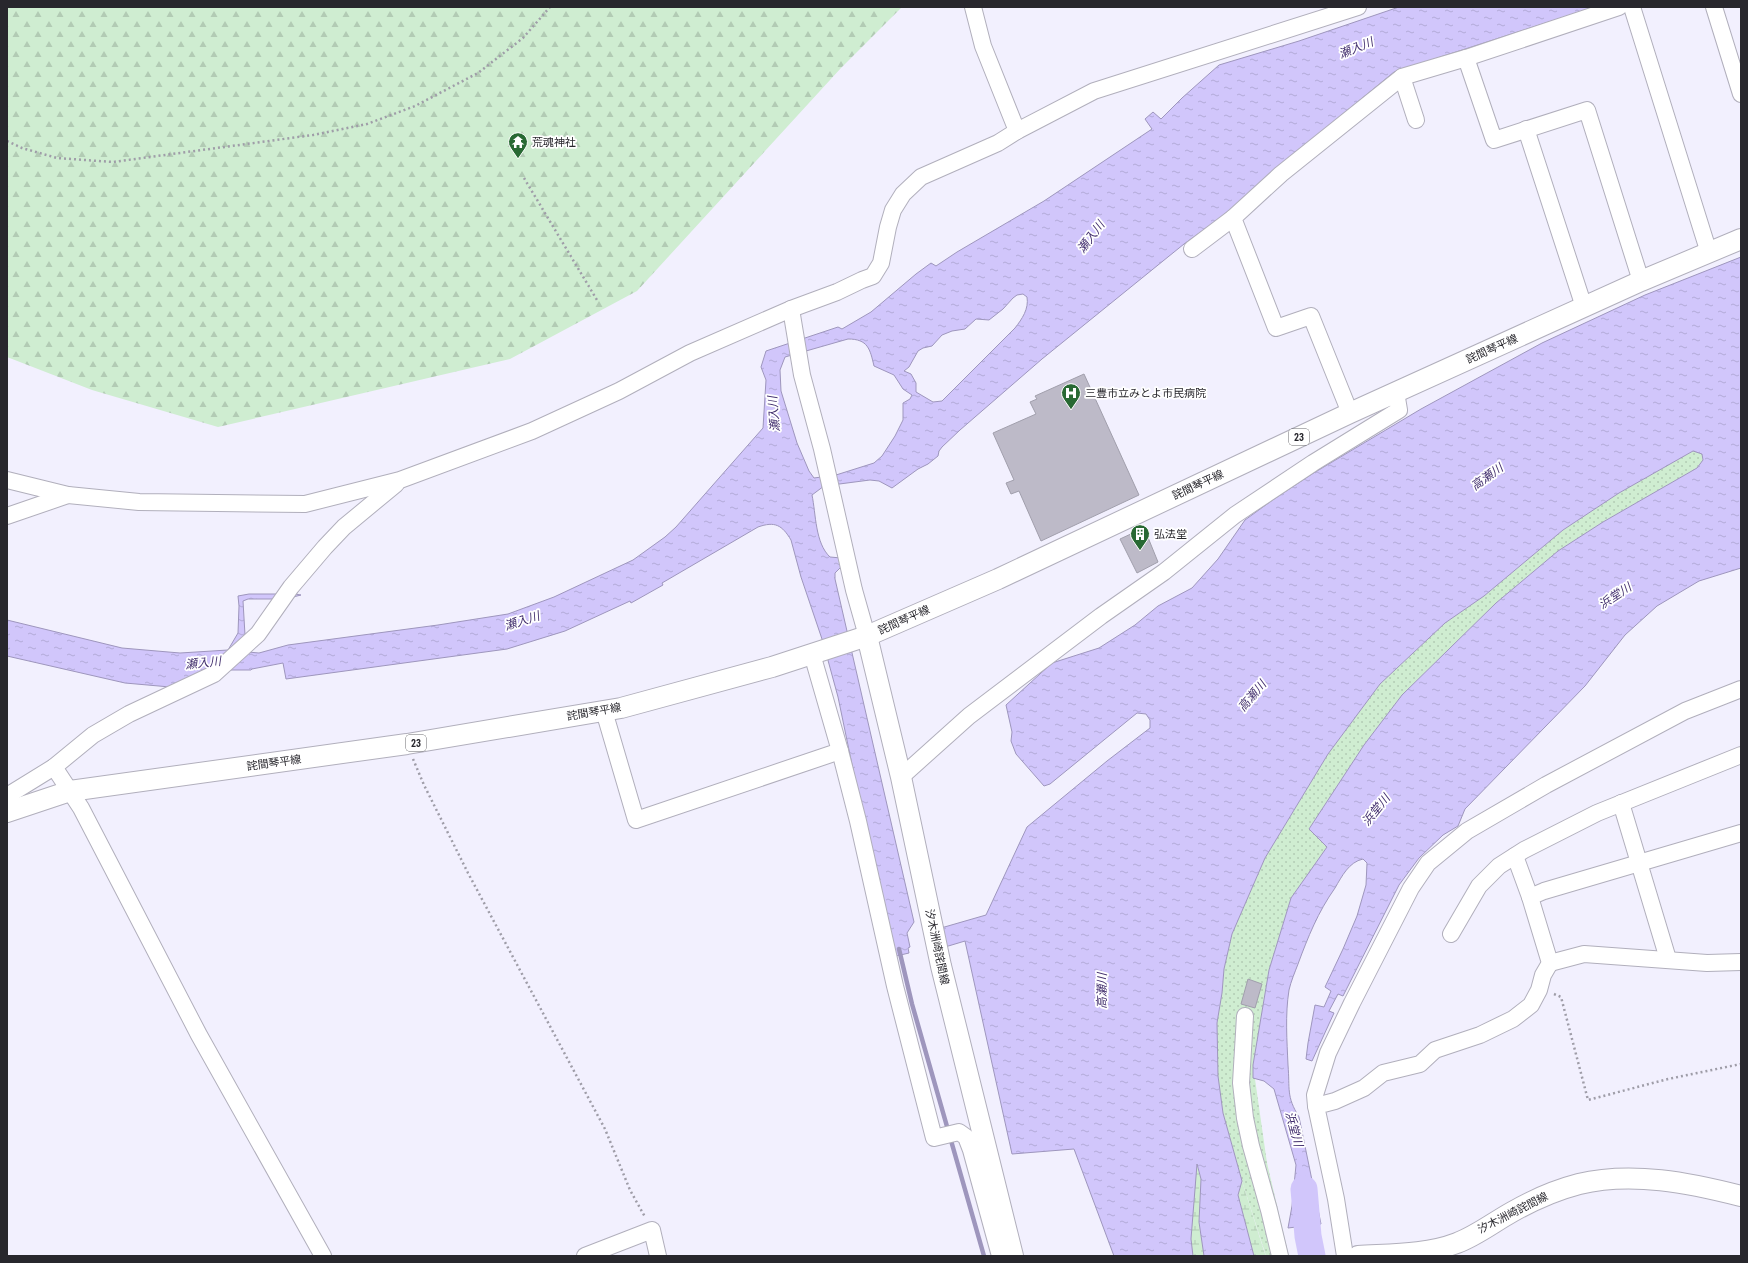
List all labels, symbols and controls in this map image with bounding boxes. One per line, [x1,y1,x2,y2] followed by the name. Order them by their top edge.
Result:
[1337,34,1377,61] water label: 瀬入川
[507,131,529,159] temple icon: 荒魂神社
[532,136,576,149] place label: 荒魂神社
[1075,217,1109,256] water label: 瀬入川
[1464,332,1520,366] street label: 詫間琴平線
[1060,382,1082,410] hospital icon: 三豊市立みとよ市民病院
[1085,387,1206,400] place label: 三豊市立みとよ市民病院
[765,393,783,433] water label: 瀬入川
[1289,429,1309,445] road number: 23
[1468,460,1507,493] water label: 高瀬川
[1170,467,1226,503] street label: 詫間琴平線
[1129,523,1151,551] building icon: 弘法堂
[1154,528,1187,541] place label: 弘法堂
[1596,579,1636,612] water label: 浜堂川
[876,603,932,637] street label: 詫間琴平線
[503,608,543,633] water label: 瀬入川
[184,654,224,672] water label: 瀬入川
[1235,676,1270,714] water label: 高瀬川
[566,701,622,723] street label: 詫間琴平線
[406,735,426,751] road number: 23
[246,753,302,773] street label: 詫間琴平線
[1359,790,1394,828] water label: 浜堂川
[923,908,951,986] street label: 汐木洲崎詫間線
[1095,971,1109,1009] water label: 高瀬川
[1283,1110,1306,1150] water label: 浜堂川
[1476,1190,1550,1236] street label: 汐木洲崎詫間線

